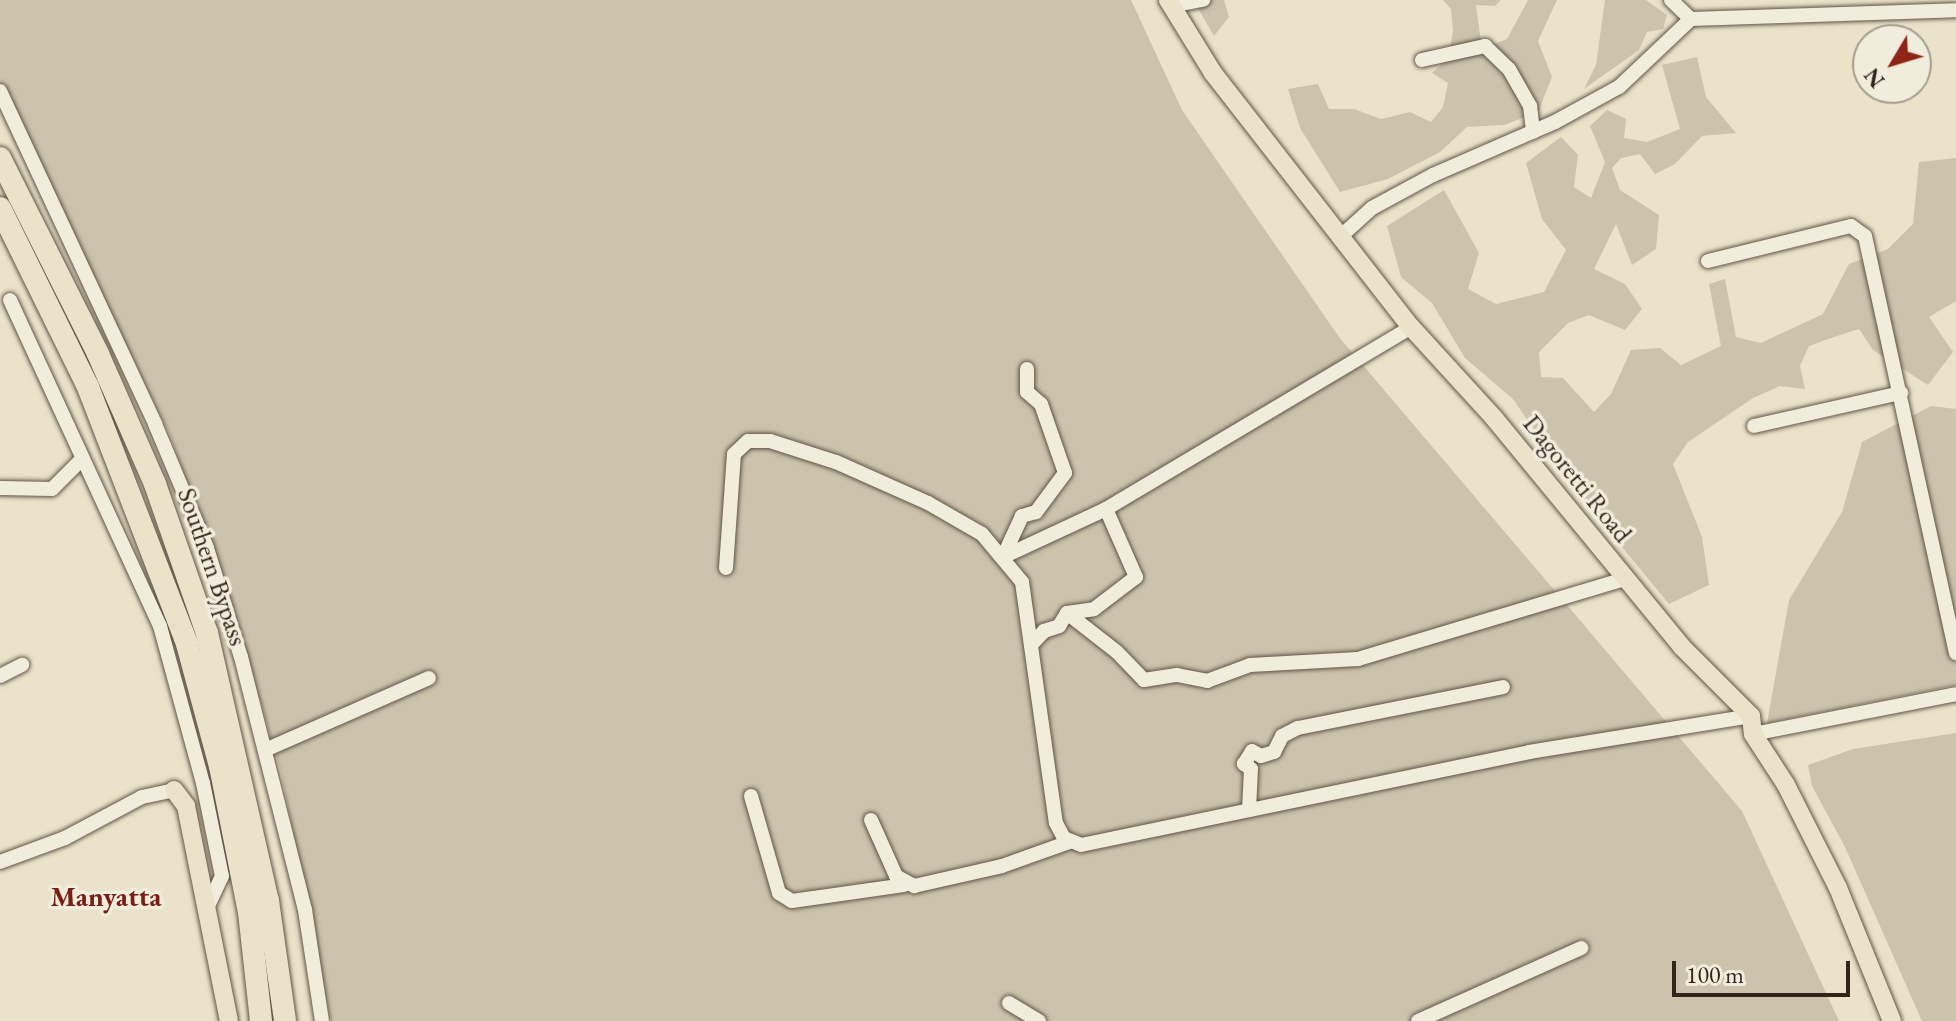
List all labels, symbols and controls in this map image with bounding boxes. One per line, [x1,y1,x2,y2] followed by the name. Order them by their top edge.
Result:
[1852,24,1932,104] north arrow
[1857,62,1891,94] text: N
[1516,409,1638,549] street label: Dagoretti Road
[170,484,254,650] street label: Southern Bypass
[51,879,161,913] district label: Manyatta
[1676,945,1854,995] scale bar
[1686,959,1744,990] text: 100 m

